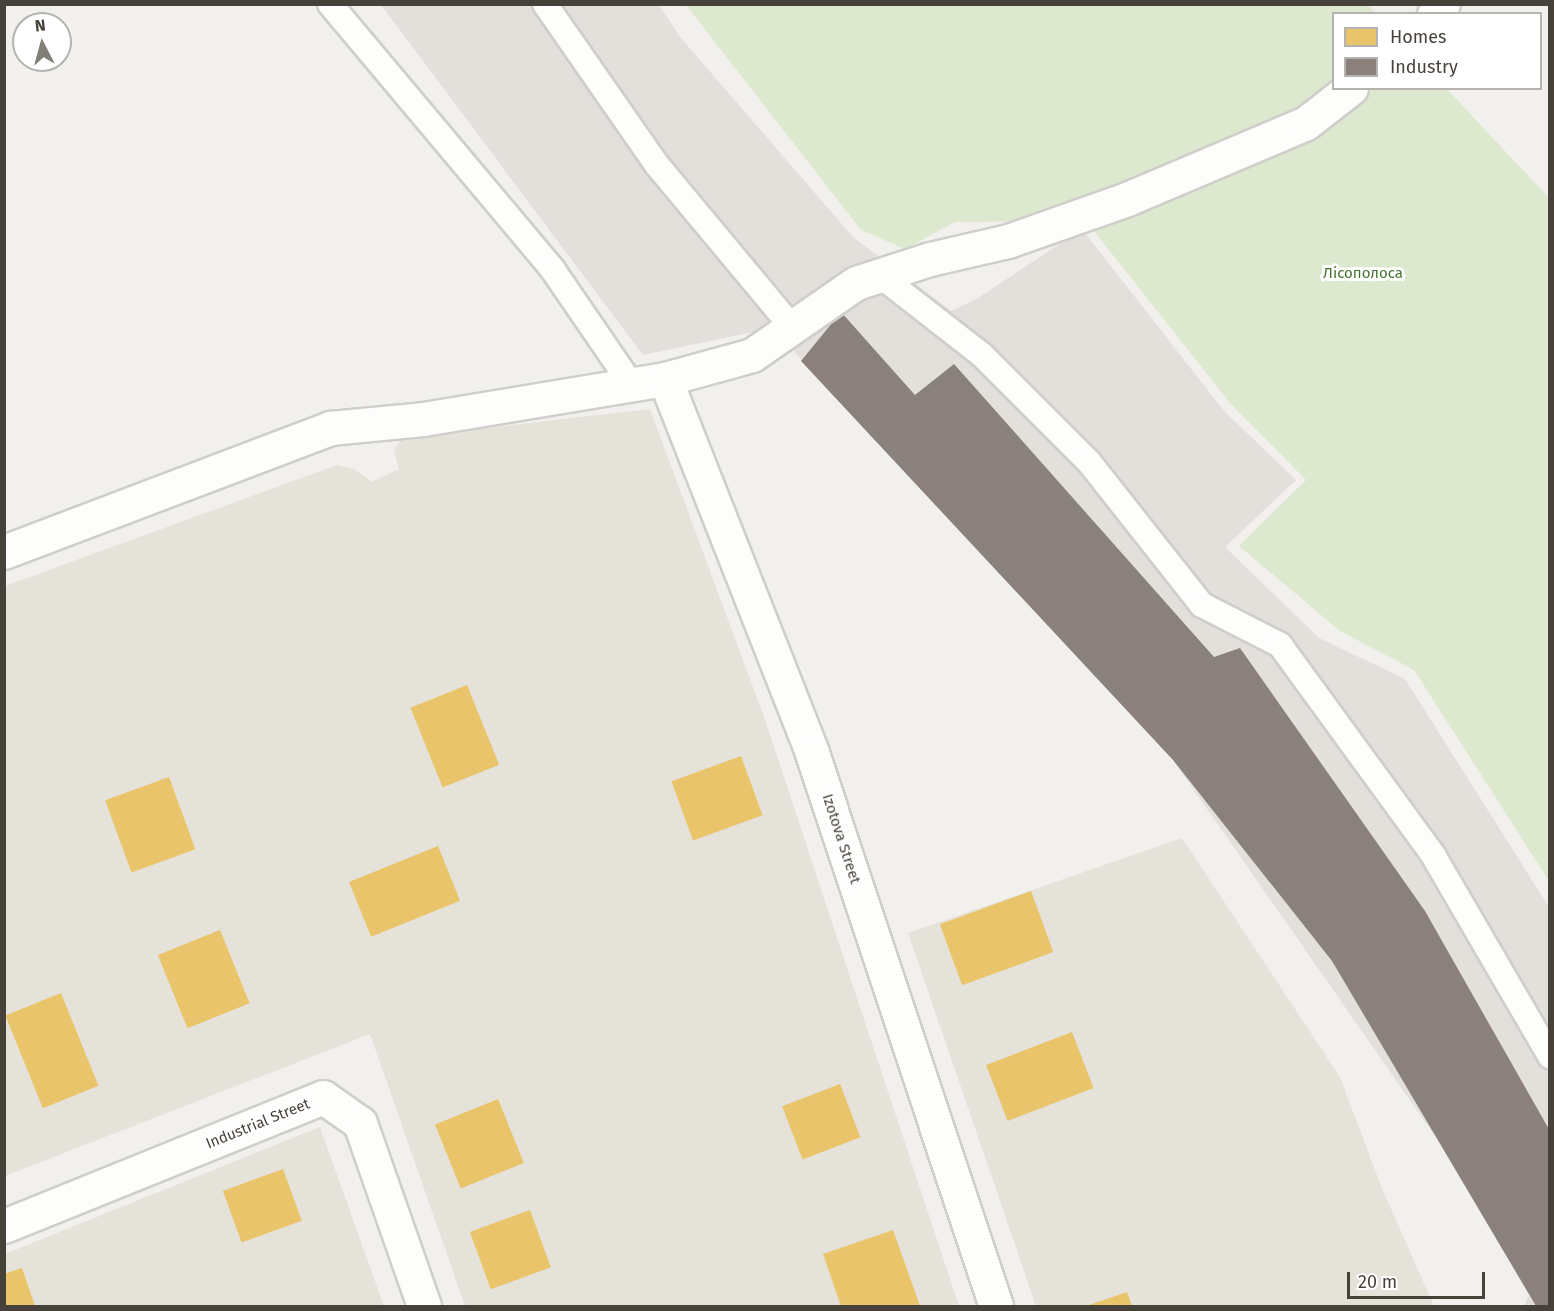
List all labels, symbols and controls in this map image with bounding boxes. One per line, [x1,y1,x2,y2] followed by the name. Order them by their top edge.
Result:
[12,12,72,72] north arrow
[1332,12,1542,90] legend
[34,16,47,36] text: N
[1390,26,1446,48] text: Homes
[1390,56,1458,78] text: Industry
[1323,265,1403,283] park label: Лісополоса
[818,792,864,886] street label: Izotova Street
[203,1095,313,1153] street label: Industrial Street
[1350,1260,1488,1298] scale bar
[1358,1271,1397,1293] text: 20 m

